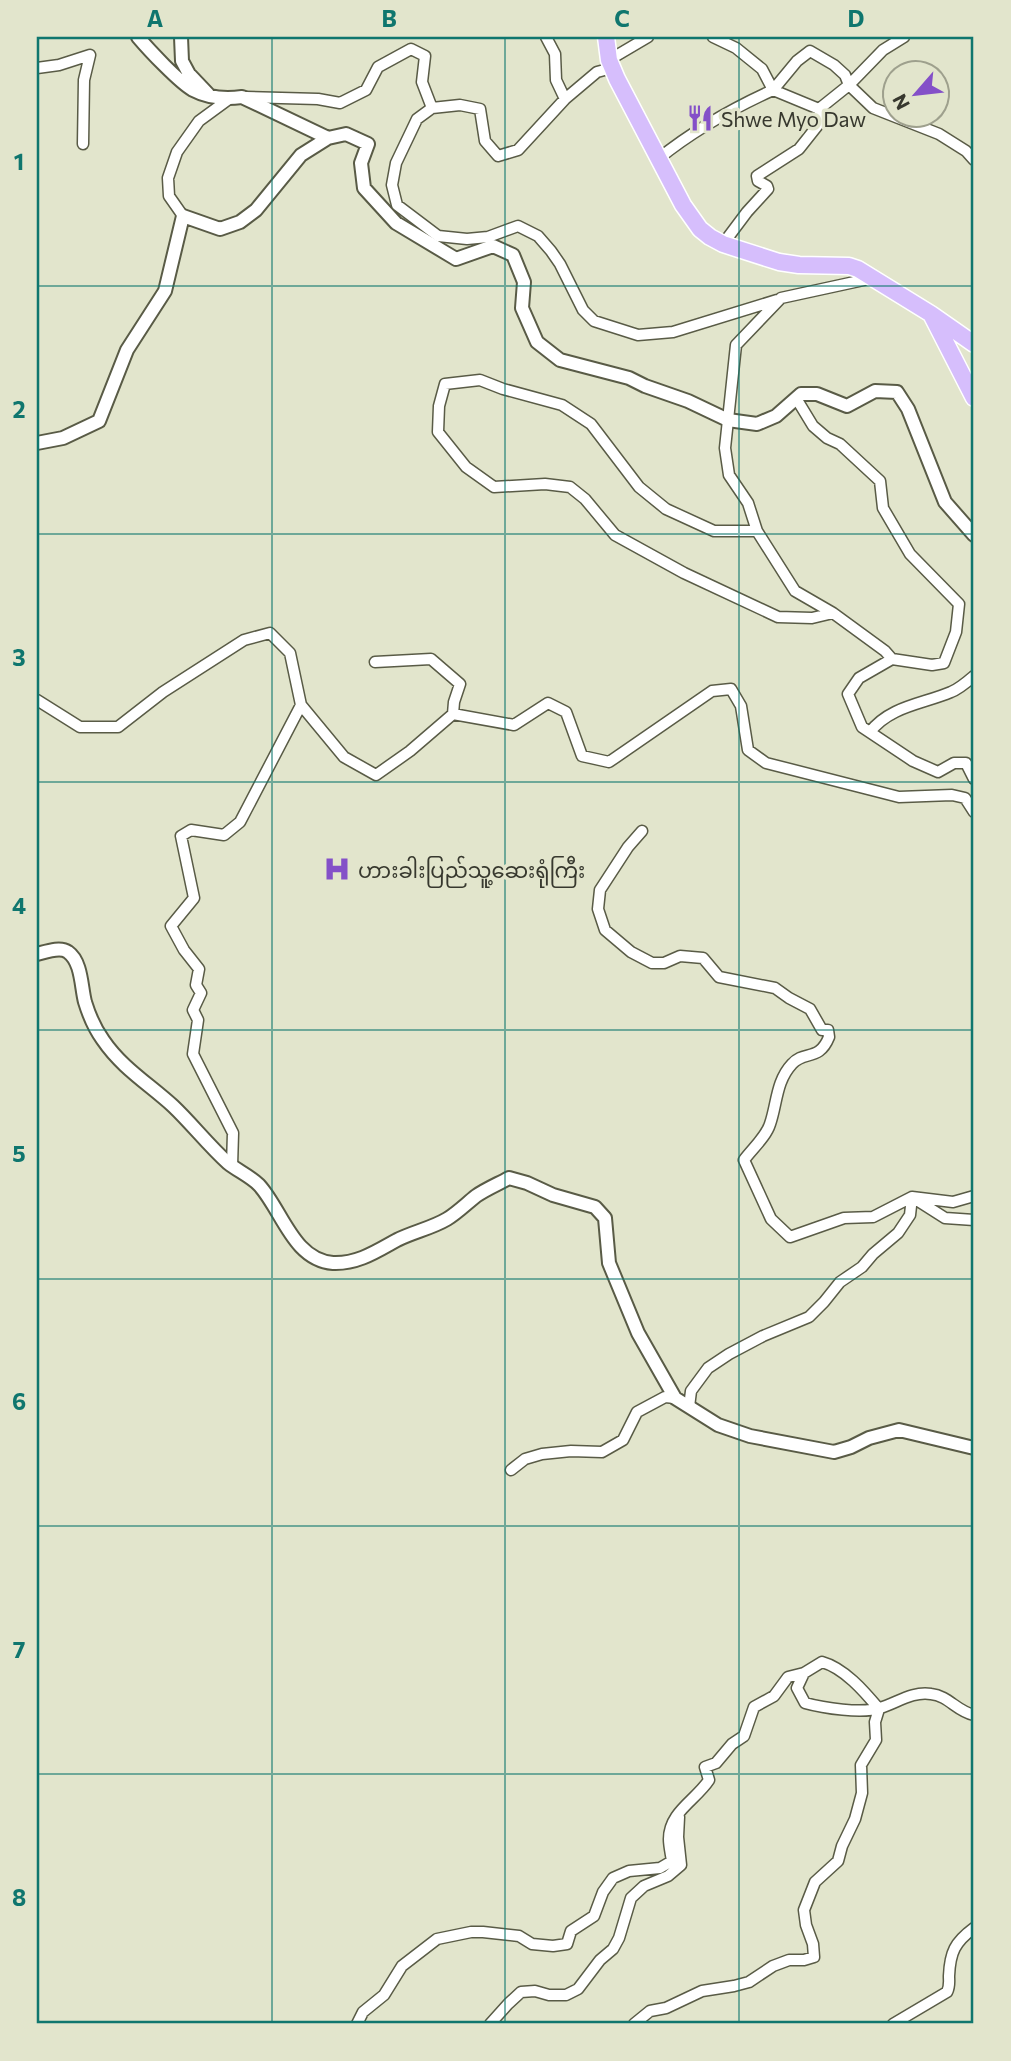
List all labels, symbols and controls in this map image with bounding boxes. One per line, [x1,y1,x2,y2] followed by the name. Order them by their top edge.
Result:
[147,4,164,32] text: A
[381,4,397,32] text: B
[614,4,630,32] text: C
[848,4,865,32] text: D
[881,60,951,130] north arrow
[887,91,914,114] text: N
[685,103,715,133] restaurant icon: Shwe Myo Daw
[721,106,866,131] place label: Shwe Myo Daw
[14,147,24,175] text: 1
[12,395,26,423] text: 2
[12,643,26,671] text: 3
[322,854,352,884] hospital icon: ဟားခါးပြည်သူ့ဆေးရုံကြီး
[358,855,585,888] place label: ဟားခါးပြည်သူ့ဆေးရုံကြီး
[12,891,26,919] text: 4
[12,1139,26,1167] text: 5
[12,1387,26,1415] text: 6
[13,1635,25,1663] text: 7
[12,1883,26,1911] text: 8

